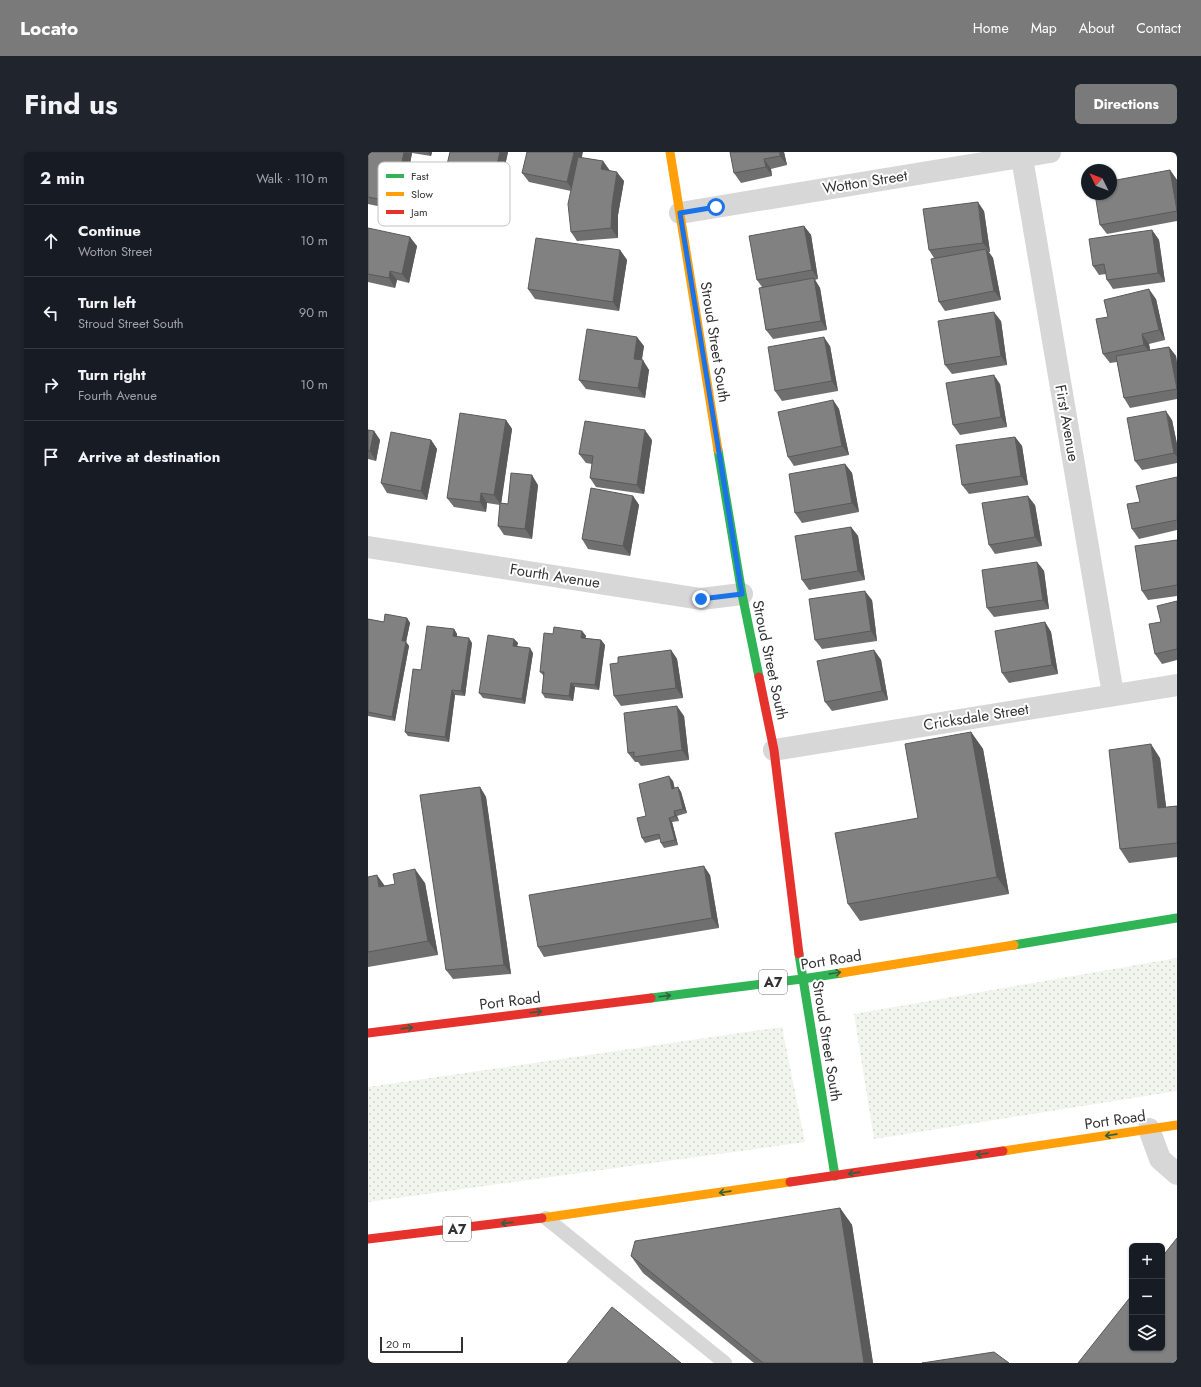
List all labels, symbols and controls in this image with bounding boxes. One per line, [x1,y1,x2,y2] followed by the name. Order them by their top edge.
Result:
[20,15,78,42] text: Locato
[973,18,1009,38] text: Home
[1031,18,1057,38] text: Map
[1079,18,1114,38] text: About
[1136,18,1181,38] text: Contact
[24,84,118,125] text: Find us
[1075,84,1177,124] button: Directions
[378,162,510,226] legend
[821,164,909,200] street label: Wotton Street
[1081,164,1117,200] north arrow
[40,166,85,190] text: 2 min
[411,168,429,184] text: Fast
[256,169,328,188] text: Walk · 110 m
[411,186,433,202] text: Slow
[707,198,725,216] route start
[409,204,428,220] text: Jam
[78,220,141,242] text: Continue
[40,230,62,252] icon: ahead
[300,231,328,250] text: 10 m
[78,242,152,261] text: Wotton Street
[695,280,735,404] street label: Stroud Street South
[78,292,136,314] text: Turn left
[40,302,62,324] icon: left
[299,303,328,322] text: 90 m
[78,314,184,333] text: Stroud Street South
[78,364,146,386] text: Turn right
[40,374,62,396] icon: right
[300,375,328,394] text: 10 m
[1049,383,1085,463] street label: First Avenue
[78,386,157,405] text: Fourth Avenue
[40,446,62,468] icon: arrive
[78,446,220,468] text: Arrive at destination
[508,558,602,594] street label: Fourth Avenue
[692,590,710,608] route end
[747,598,793,722] street label: Stroud Street South
[922,698,1031,736] street label: Cricksdale Street
[799,944,863,976] street label: Port Road
[828,969,841,977] one-way arrow
[759,970,787,994] road number: A7
[807,979,847,1103] street label: Stroud Street South
[478,986,542,1016] street label: Port Road
[658,992,671,1000] one-way arrow
[529,1008,542,1016] one-way arrow
[400,1024,413,1032] one-way arrow
[1083,1105,1147,1135] street label: Port Road
[1105,1131,1118,1139] one-way arrow
[976,1150,989,1158] one-way arrow
[848,1169,861,1177] one-way arrow
[719,1188,732,1196] one-way arrow
[443,1217,471,1241] road number: A7
[501,1219,514,1226] one-way arrow
[1129,1243,1165,1351] map controls
[1129,1243,1165,1279] button: +
[1129,1279,1165,1315] button: −
[1129,1315,1165,1351] button: layers
[380,1335,463,1354] scale bar
[386,1336,411,1352] text: 20 m

